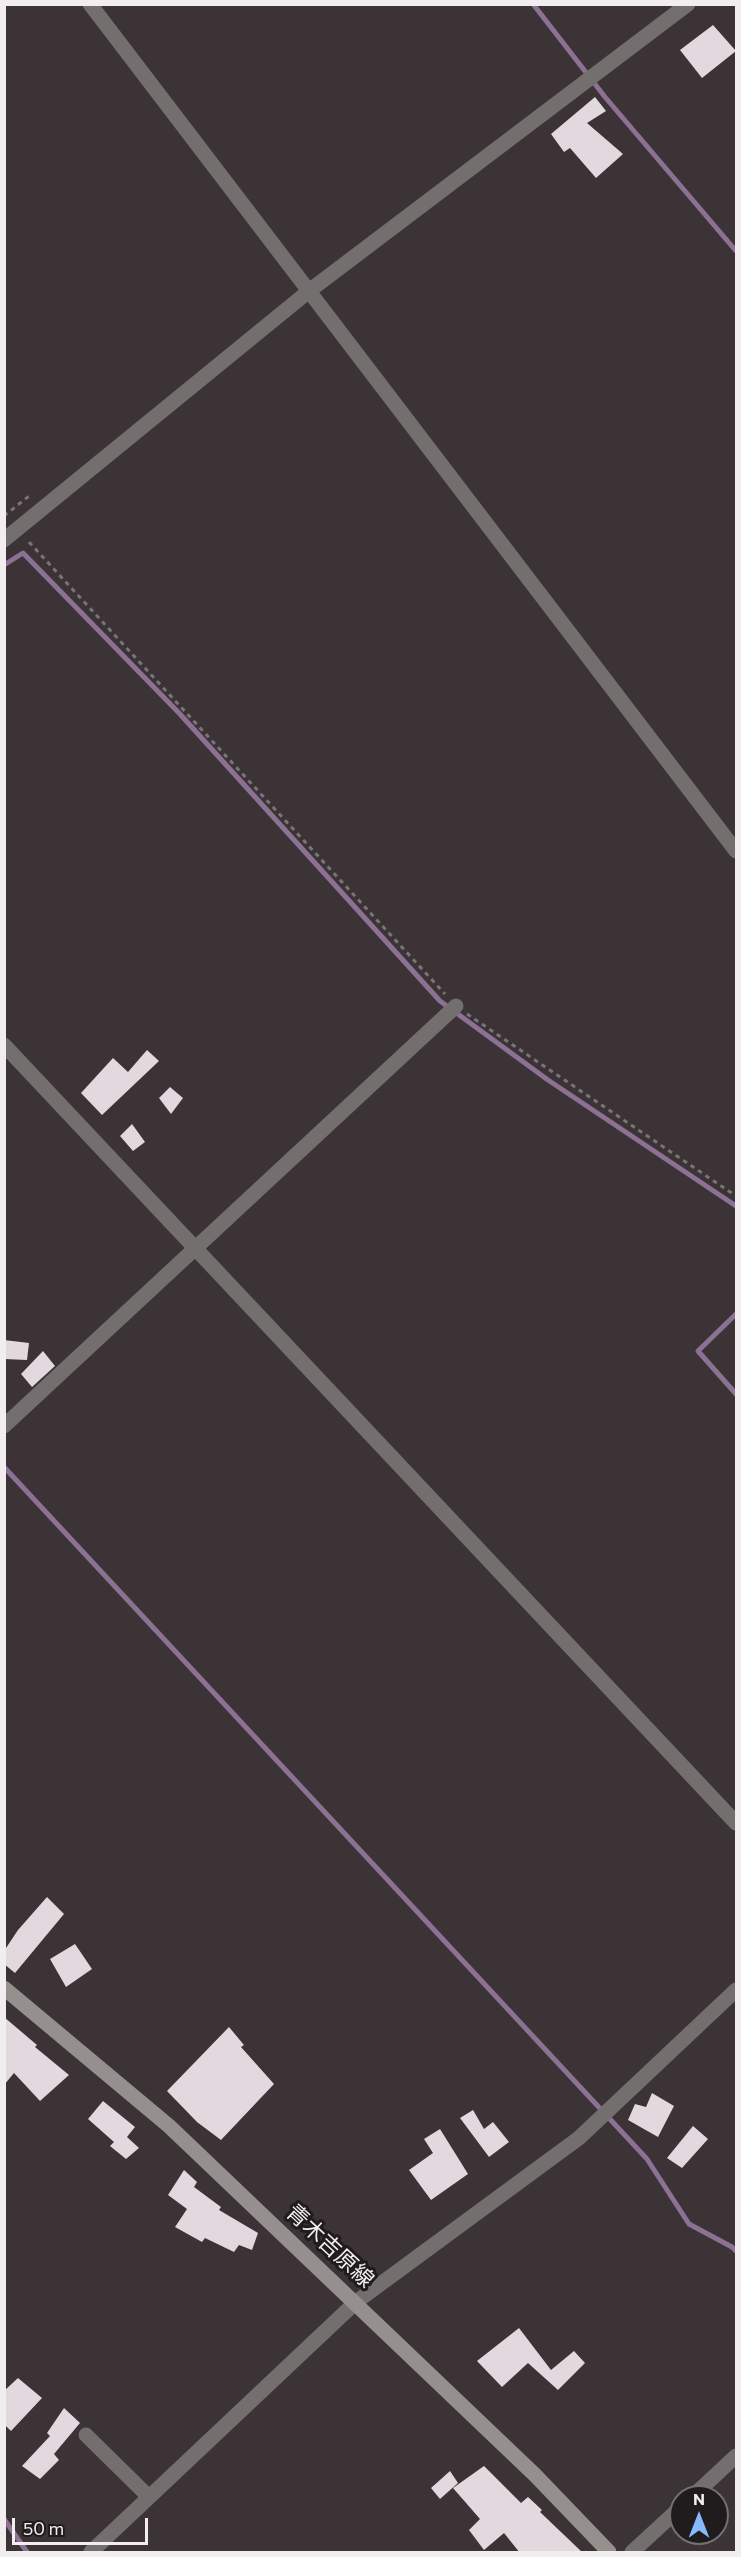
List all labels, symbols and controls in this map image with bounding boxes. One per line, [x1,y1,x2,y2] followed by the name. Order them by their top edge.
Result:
[281,2199,379,2293] street label: 青木吉原線
[669,2485,729,2545] north arrow
[693,2489,705,2508] text: N
[15,2506,152,2544] scale bar
[23,2517,64,2539] text: 50 m

